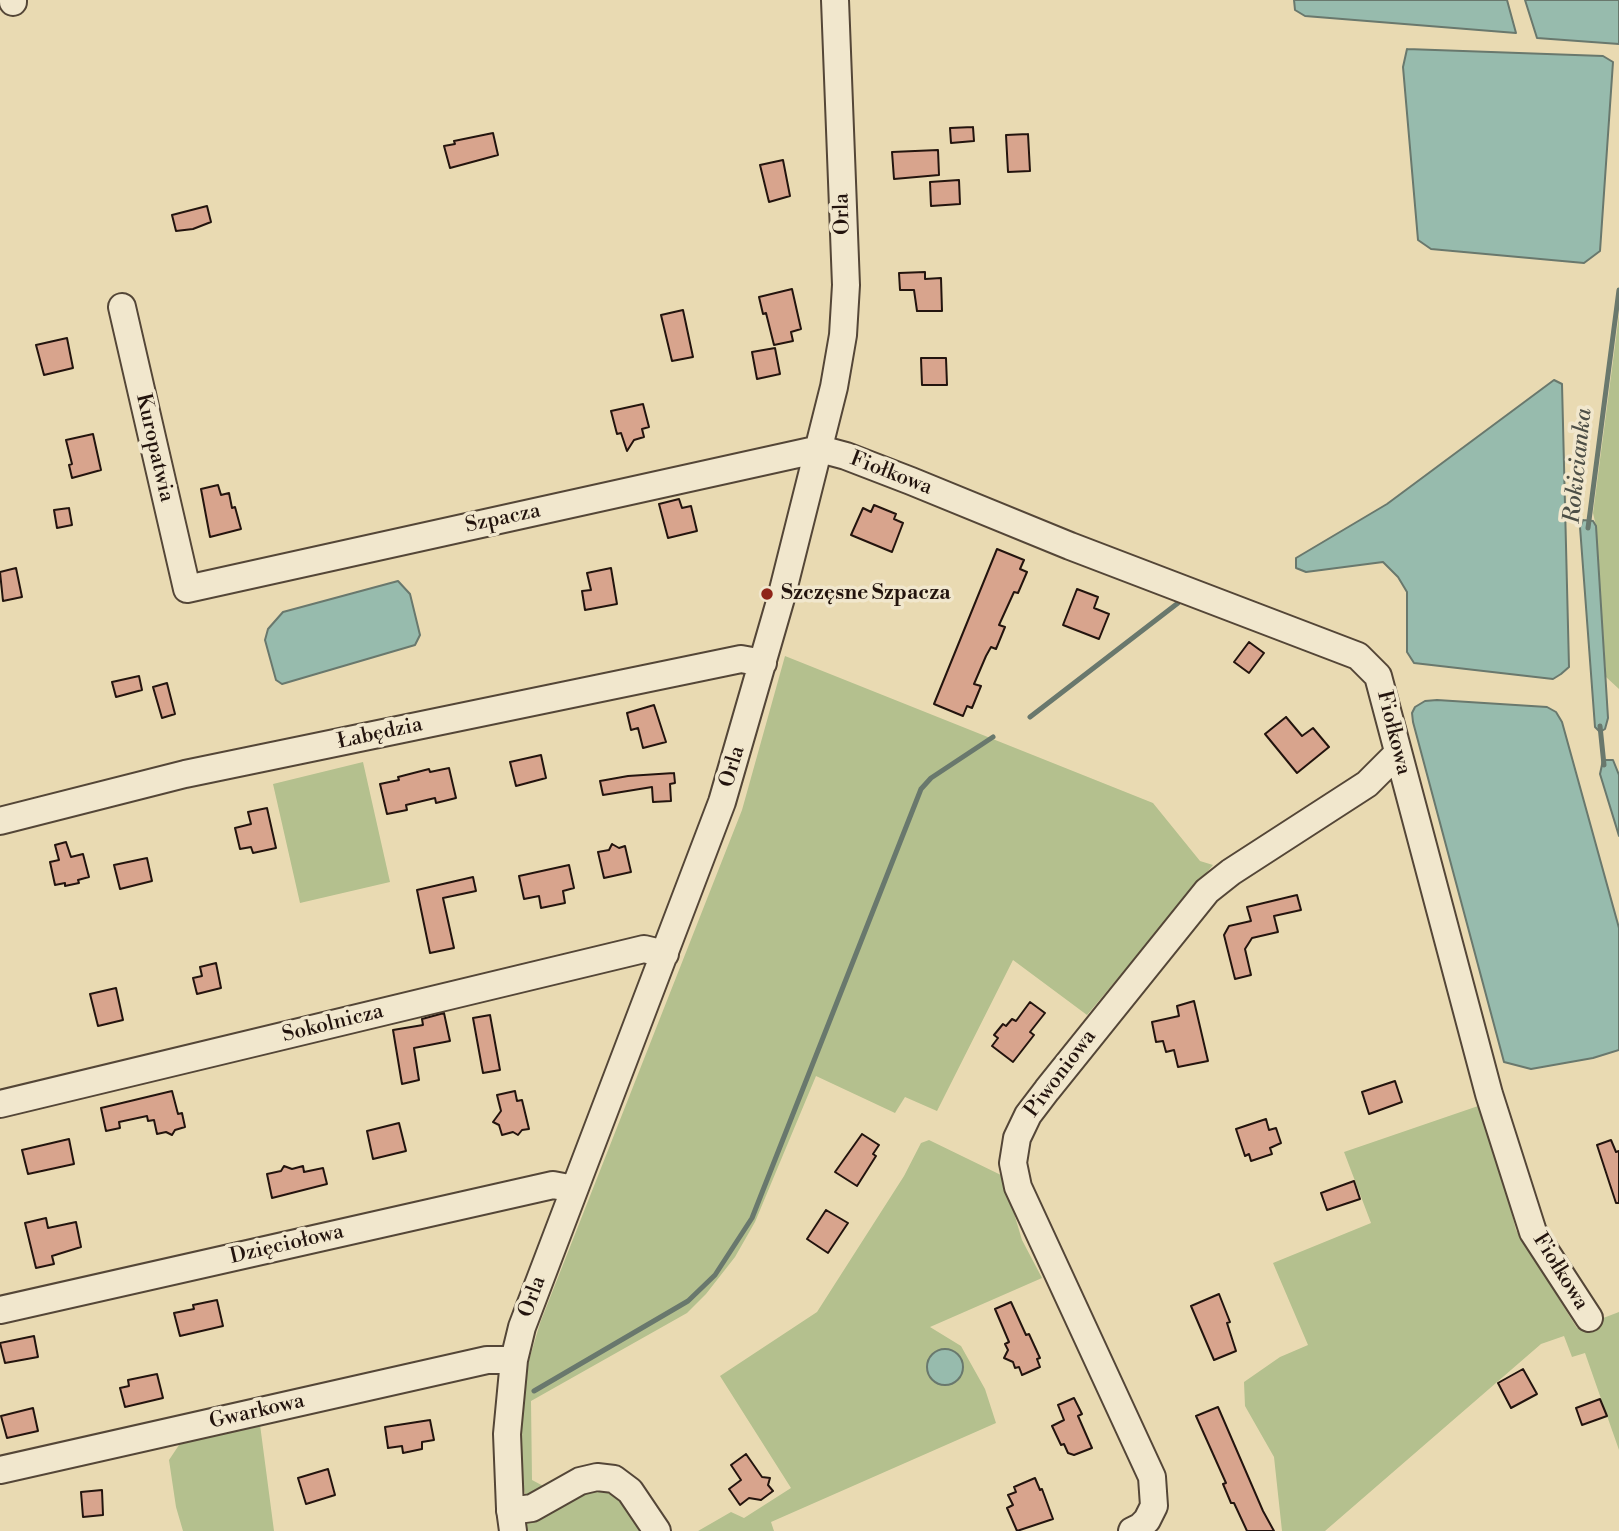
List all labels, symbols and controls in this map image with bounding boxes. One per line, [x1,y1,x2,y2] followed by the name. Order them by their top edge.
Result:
[830,193,856,235] street label: Orla
[129,391,179,505] street label: Kuropatwia
[1559,407,1599,525] water label: Rokicianka
[846,447,936,501] street label: Fiołkowa
[463,499,543,539] street label: Szpacza
[781,581,951,607] place label: Szczęsne Szpacza
[759,586,775,602] marker: Szczęsne Szpacza
[1370,688,1416,778] street label: Fiołkowa
[335,713,425,755] street label: Łabędzia
[715,743,751,791] street label: Orla
[280,999,386,1049] street label: Sokolnicza
[1020,1025,1102,1123] street label: Piwoniowa
[228,1220,346,1270] street label: Dzięciołowa
[1527,1229,1593,1315] street label: Fiołkowa
[514,1273,552,1321] street label: Orla
[207,1389,307,1435] street label: Gwarkowa

